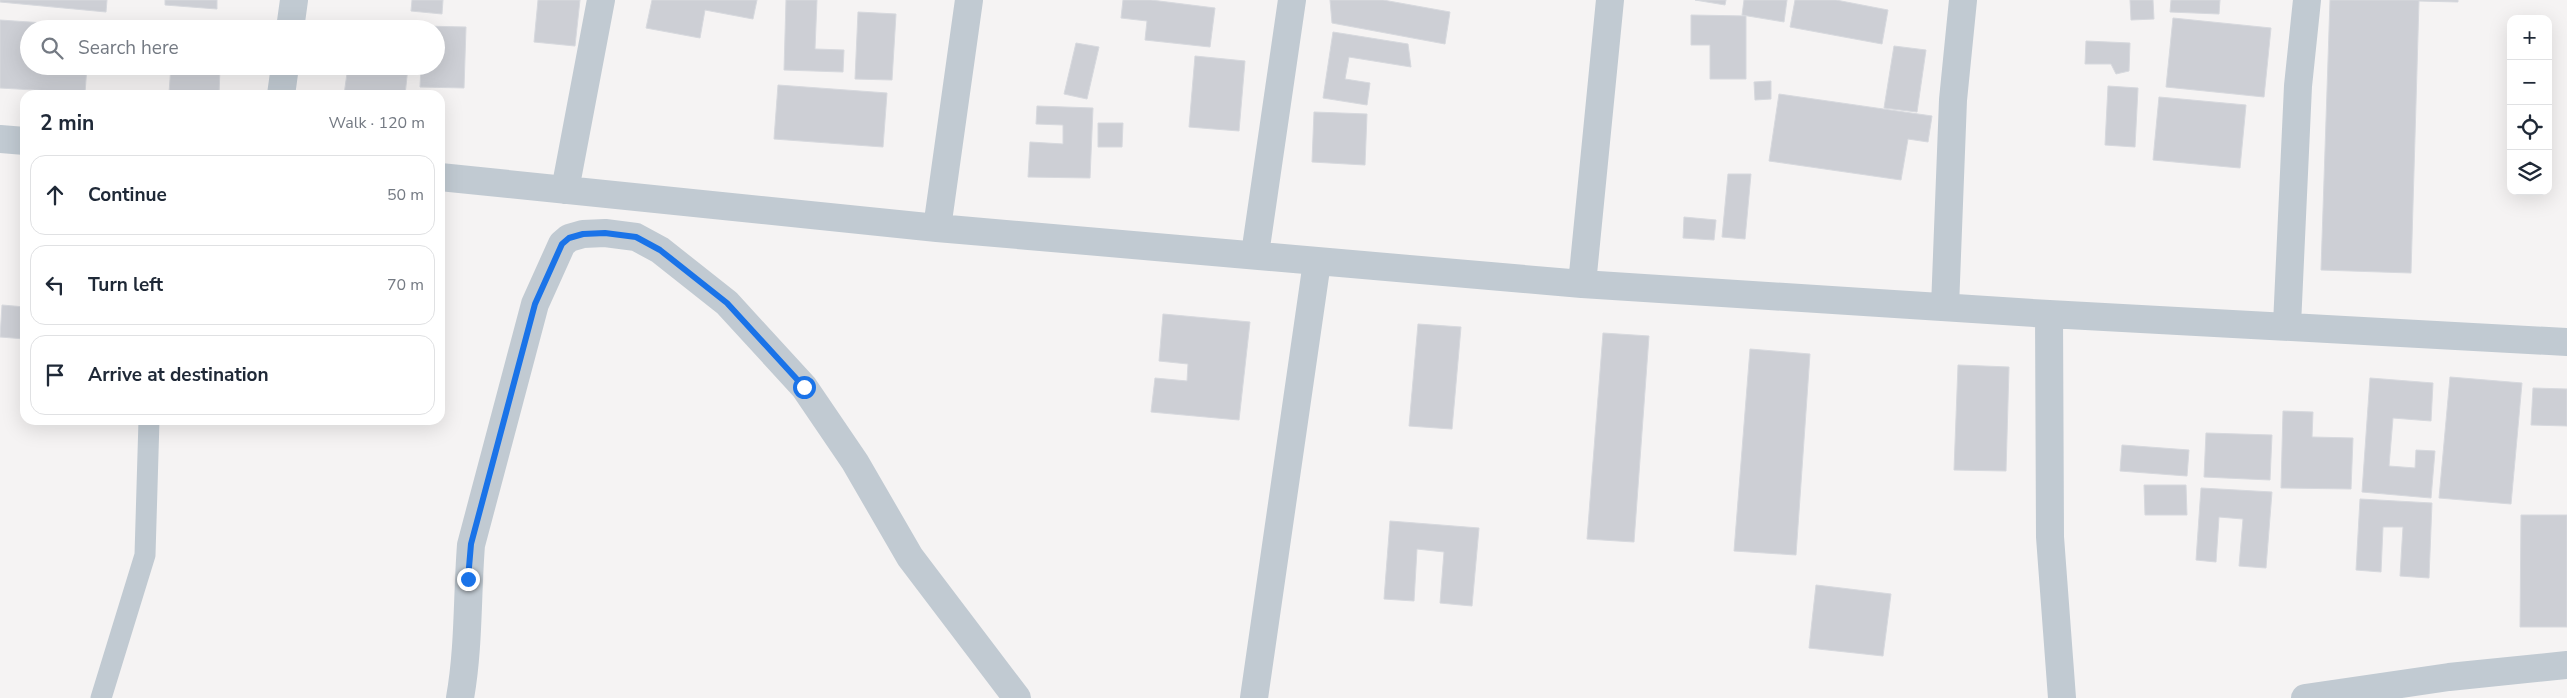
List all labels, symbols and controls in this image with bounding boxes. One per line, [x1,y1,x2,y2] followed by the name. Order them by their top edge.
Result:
[2507,15,2552,195] map controls
[2507,15,2552,60] button: +
[20,20,445,75] search box
[38,34,66,62] icon: search
[78,35,179,61] text: Search here
[2507,60,2552,105] button: −
[2507,105,2552,150] button: locate
[40,109,94,137] text: 2 min
[329,112,425,134] text: Walk · 120 m
[2507,150,2552,195] button: layers
[41,181,69,209] icon: ahead
[88,182,167,208] text: Continue
[387,184,424,206] text: 50 m
[41,271,69,299] icon: left
[88,272,163,298] text: Turn left
[387,274,424,296] text: 70 m
[41,361,69,389] icon: arrive
[88,362,269,388] text: Arrive at destination
[793,376,816,399] route start
[457,568,480,591] route end

